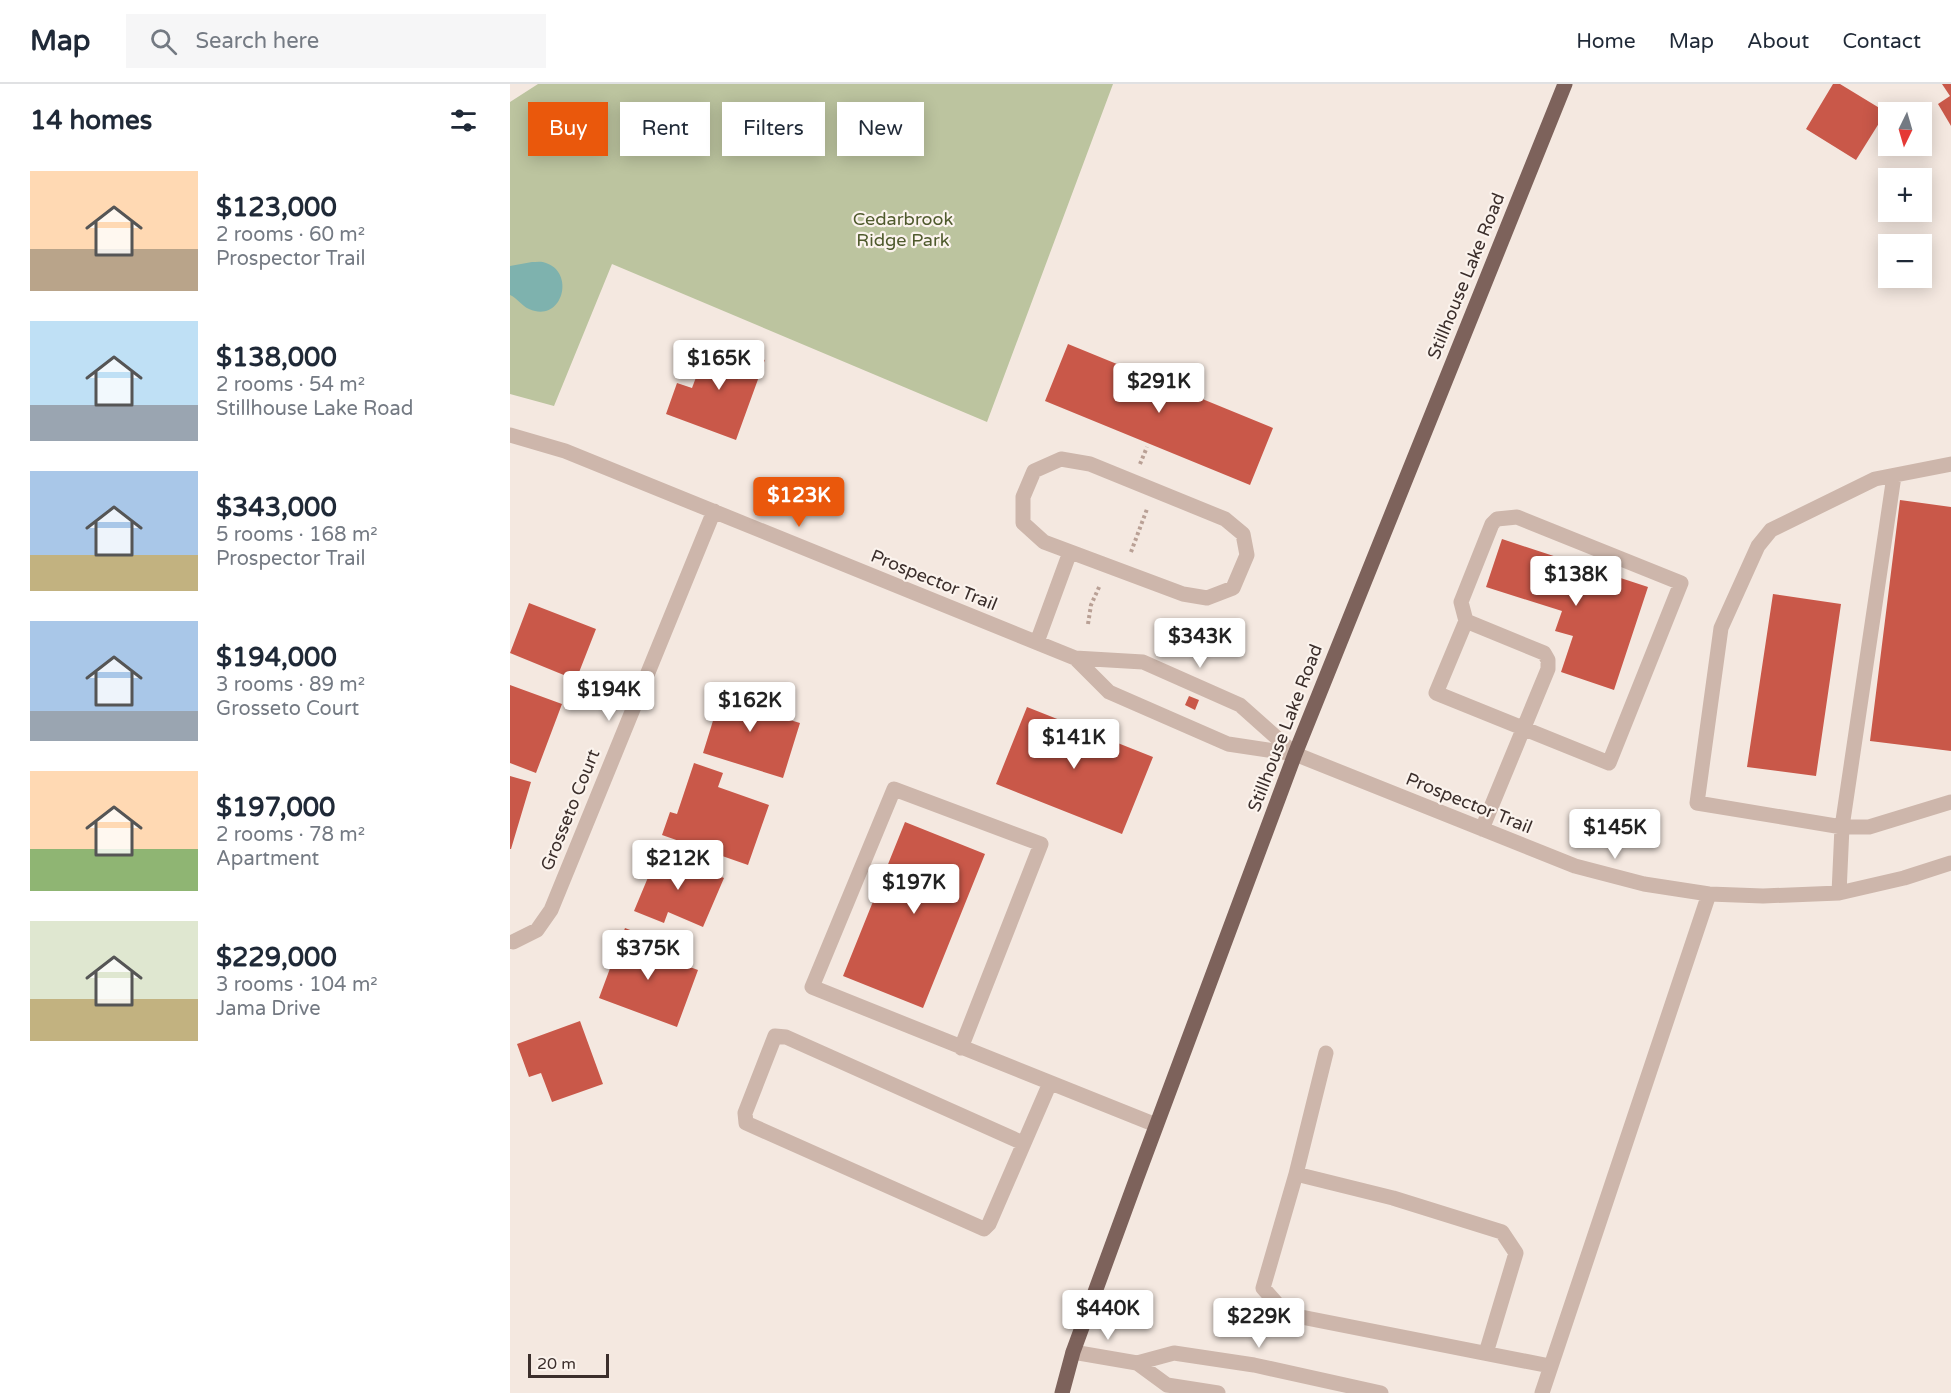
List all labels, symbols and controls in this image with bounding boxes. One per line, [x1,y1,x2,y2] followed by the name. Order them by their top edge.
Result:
[126,14,546,68] search box
[30,24,90,58] text: Map
[147,25,180,58] icon: search
[195,28,319,54] text: Search here
[1576,29,1636,54] text: Home
[1669,29,1714,54] text: Map
[1747,29,1809,54] text: About
[1842,29,1921,54] text: Contact
[528,102,608,156] chip: Buy
[620,102,710,156] chip: Rent
[722,102,825,156] chip: Filters
[837,102,924,156] chip: New
[1878,102,1932,156] north arrow
[1878,102,1932,288] map controls
[447,104,480,137] icon: filters
[30,105,152,136] text: 14 homes
[1878,168,1932,222] button: +
[1423,190,1509,362] street label: Stillhouse Lake Road
[216,192,337,223] text: $123,000
[78,195,150,267] icon: home
[853,208,953,251] park label: Cedarbrook Ridge Park
[216,223,365,247] text: 2 rooms · 60 m²
[1878,234,1932,288] button: −
[216,247,365,271] text: Prospector Trail
[677,340,761,391] pin: $165K
[216,342,337,373] text: $138,000
[78,345,150,417] icon: home
[687,347,751,371] text: $165K
[1117,363,1201,414] pin: $291K
[1127,370,1191,394] text: $291K
[216,373,365,397] text: 2 rooms · 54 m²
[216,397,413,421] text: Stillhouse Lake Road
[757,477,841,528] pin: $123K
[767,484,831,508] text: $123K
[216,492,337,523] text: $343,000
[78,495,150,567] icon: home
[216,523,378,547] text: 5 rooms · 168 m²
[868,545,1000,615] street label: Prospector Trail
[216,547,365,571] text: Prospector Trail
[1534,556,1618,607] pin: $138K
[1544,563,1608,587] text: $138K
[1158,618,1242,669] pin: $343K
[1168,625,1232,649] text: $343K
[1243,641,1327,815] street label: Stillhouse Lake Road
[216,642,337,673] text: $194,000
[78,645,150,717] icon: home
[567,671,651,722] pin: $194K
[216,673,365,697] text: 3 rooms · 89 m²
[577,678,641,702] text: $194K
[708,682,792,733] pin: $162K
[718,689,782,713] text: $162K
[216,697,359,721] text: Grosseto Court
[1032,719,1116,770] pin: $141K
[1042,726,1106,750] text: $141K
[536,746,604,874] street label: Grosseto Court
[1403,768,1535,838] street label: Prospector Trail
[216,792,335,823] text: $197,000
[78,795,150,867] icon: home
[1573,809,1657,860] pin: $145K
[1583,816,1647,840] text: $145K
[216,823,365,847] text: 2 rooms · 78 m²
[636,840,720,891] pin: $212K
[216,847,319,871] text: Apartment
[646,847,710,871] text: $212K
[872,864,956,915] pin: $197K
[882,871,946,895] text: $197K
[606,930,690,981] pin: $375K
[616,937,680,961] text: $375K
[216,942,337,973] text: $229,000
[78,945,150,1017] icon: home
[216,973,378,997] text: 3 rooms · 104 m²
[216,997,321,1021] text: Jama Drive
[1066,1290,1150,1341] pin: $440K
[1076,1297,1140,1321] text: $440K
[1217,1298,1301,1349] pin: $229K
[1227,1305,1291,1329] text: $229K
[528,1351,609,1378] scale bar
[537,1354,576,1374] text: 20 m

